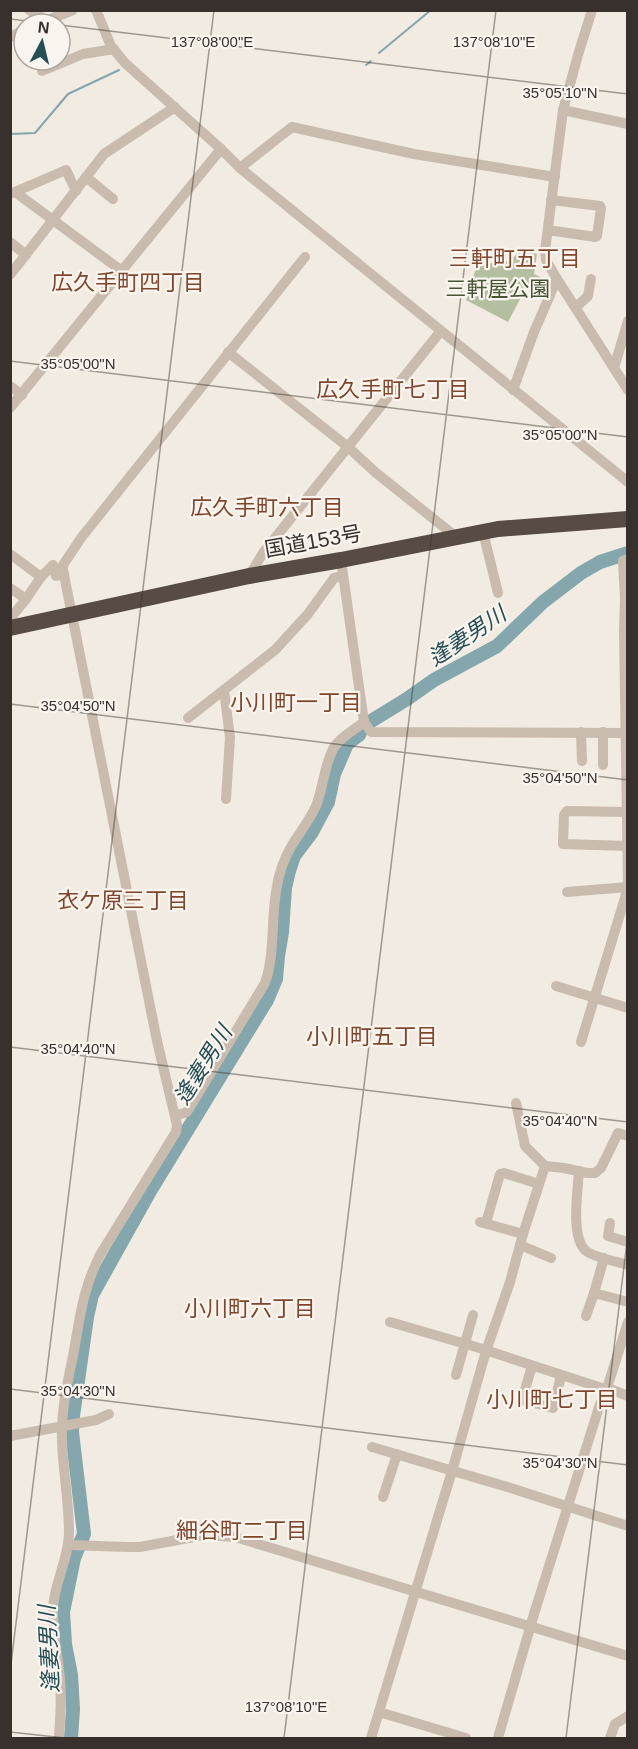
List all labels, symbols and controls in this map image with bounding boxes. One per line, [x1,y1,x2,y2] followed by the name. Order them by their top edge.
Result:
[12,12,72,72] north arrow
[37,18,51,37] text: N
[171,33,253,50] text: 137°08'00"E
[453,33,535,50] text: 137°08'10"E
[522,84,598,101] text: 35°05'10"N
[449,246,581,271] district label: 三軒町五丁目
[51,270,205,295] district label: 広久手町四丁目
[446,277,551,300] park label: 三軒屋公園
[40,355,116,372] text: 35°05'00"N
[316,377,470,402] district label: 広久手町七丁目
[522,426,598,443] text: 35°05'00"N
[190,495,344,520] district label: 広久手町六丁目
[263,521,363,561] street label: 国道153号
[424,600,512,671] water label: 逢妻男川
[230,690,362,715] district label: 小川町一丁目
[40,697,116,714] text: 35°04'50"N
[522,769,598,786] text: 35°04'50"N
[57,888,189,913] district label: 衣ケ原三丁目
[169,1019,238,1109] water label: 逢妻男川
[306,1024,438,1049] district label: 小川町五丁目
[40,1040,116,1057] text: 35°04'40"N
[522,1112,598,1129] text: 35°04'40"N
[184,1296,316,1321] district label: 小川町六丁目
[40,1382,116,1399] text: 35°04'30"N
[486,1387,618,1412] district label: 小川町七丁目
[522,1454,598,1471] text: 35°04'30"N
[176,1518,308,1543] district label: 細谷町二丁目
[34,1602,64,1694] water label: 逢妻男川
[245,1698,327,1715] text: 137°08'10"E

